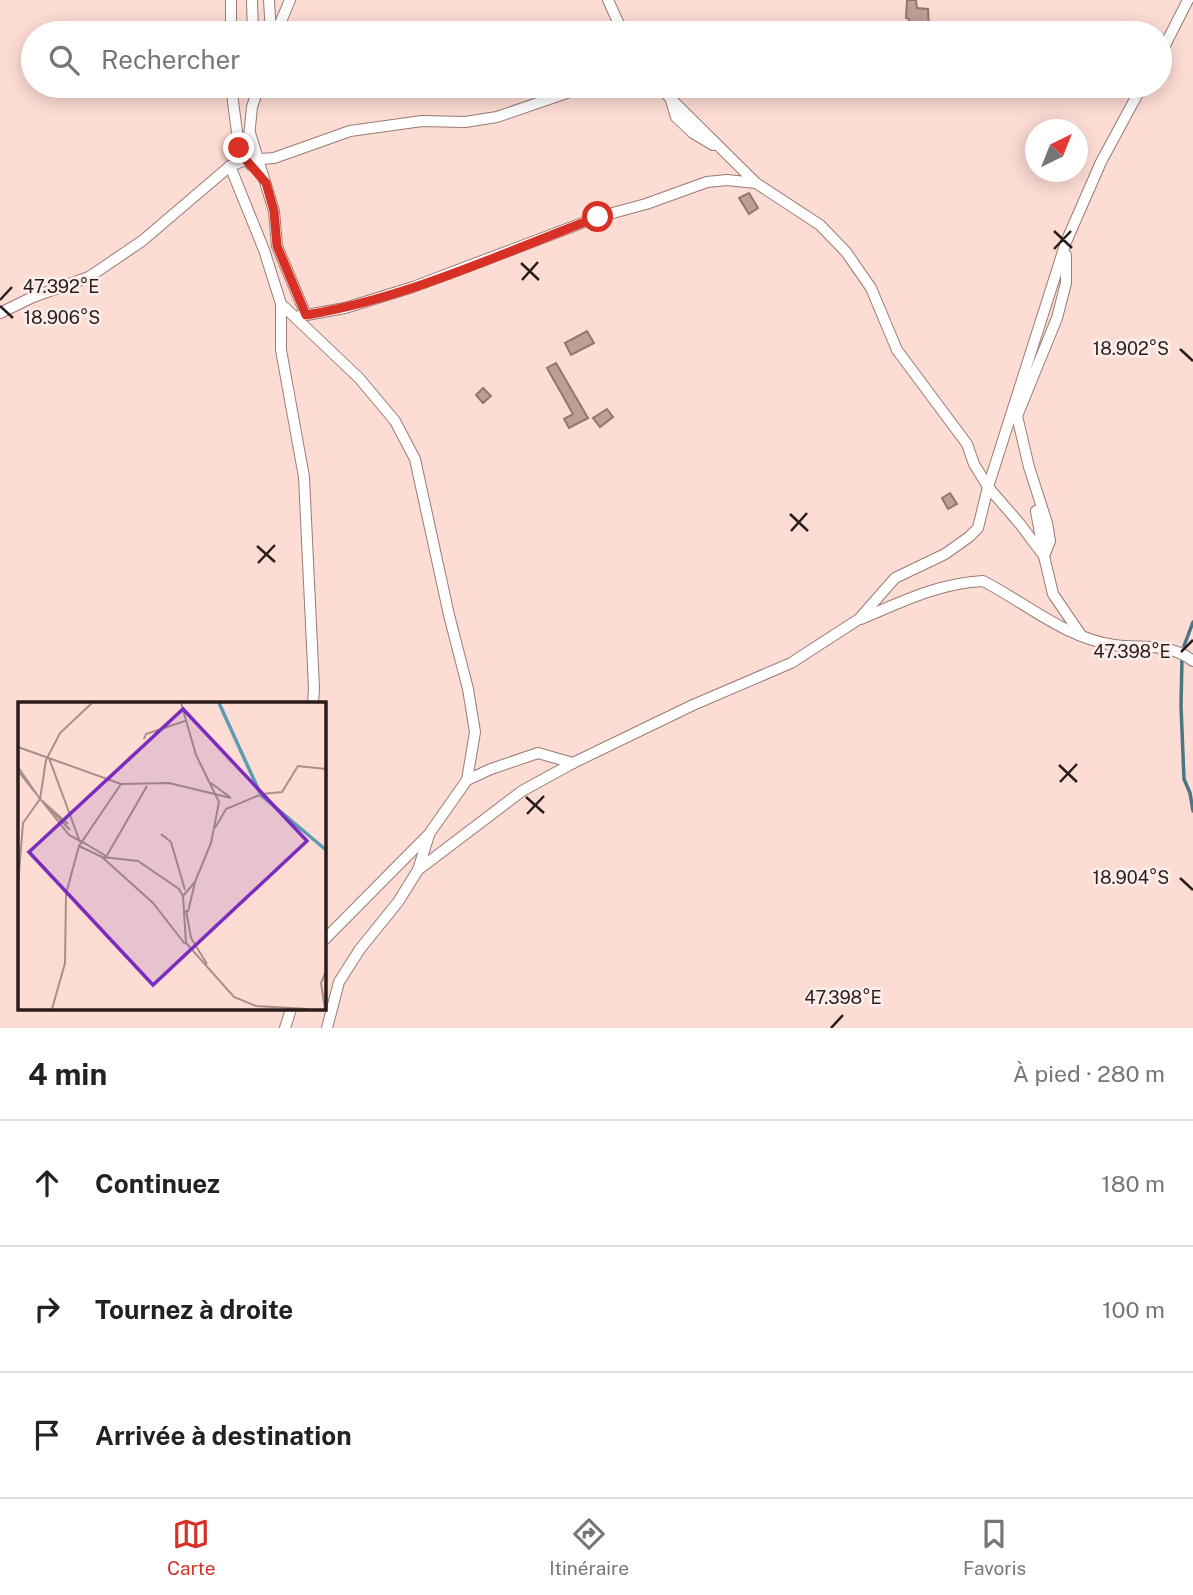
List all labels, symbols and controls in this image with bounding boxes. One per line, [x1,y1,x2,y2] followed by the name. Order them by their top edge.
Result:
[21,21,1172,98] search box
[45,41,83,79] icon: search
[101,44,240,75] text: Rechercher
[1025,119,1088,182] north arrow
[223,132,254,163] route end
[582,201,613,232] route start
[23,276,99,297] text: 47.392°E
[24,307,100,328] text: 18.906°S
[1093,338,1169,359] text: 18.902°S
[1093,641,1171,662] text: 47.398°E
[18,702,326,1010] inset map
[1093,867,1169,888] text: 18.904°S
[804,987,882,1008] text: 47.398°E
[28,1056,107,1092] text: 4 min
[1013,1060,1165,1087] text: À pied · 280 m
[28,1164,66,1202] icon: ahead
[95,1168,220,1199] text: Continuez
[1101,1170,1165,1197] text: 180 m
[28,1290,66,1328] icon: right
[95,1294,293,1325] text: Tournez à droite
[1102,1296,1165,1323] text: 100 m
[28,1416,66,1454] icon: arrive
[95,1420,352,1451] text: Arrivée à destination
[167,1515,215,1579] tab: Carte
[549,1515,629,1579] tab: Itinéraire
[963,1515,1026,1579] tab: Favoris

